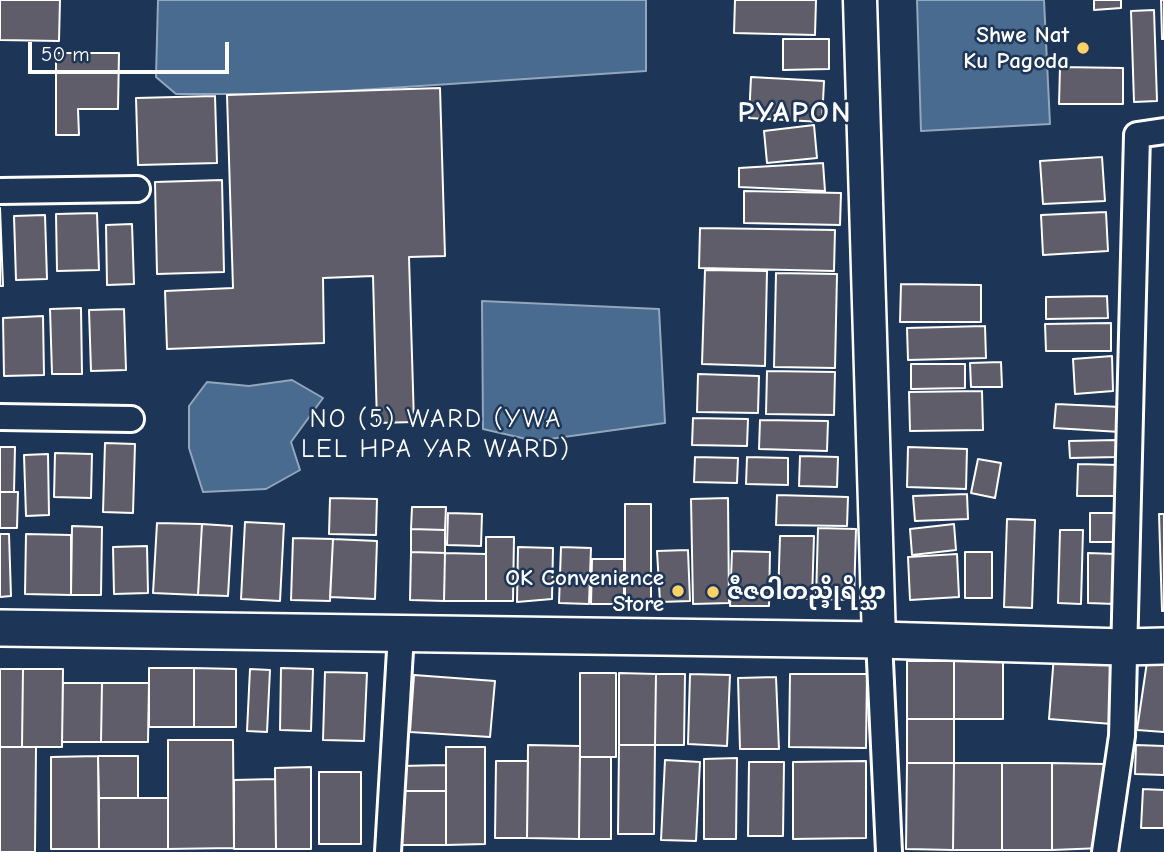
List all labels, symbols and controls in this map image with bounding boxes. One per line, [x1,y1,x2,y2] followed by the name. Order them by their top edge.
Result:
[963,21,1069,75] place label: Shwe Nat Ku Pagoda
[32,28,233,72] scale bar
[1075,40,1091,56] marker: Shwe Nat Ku Pagoda
[41,42,90,66] text: 50 m
[738,96,852,132] district label: PYAPON
[303,404,569,466] district label: NO (5) WARD (YWA LEL HPA YAR WARD)
[505,564,664,618] place label: OK Convenience Store
[727,578,886,606] place label: ဇီဇဝါတည္ခိုရိပ္သာ
[670,583,686,599] marker: OK Convenience Store
[705,584,721,600] marker: ဇီဇဝါတည္ခိုရိပ္သာ

